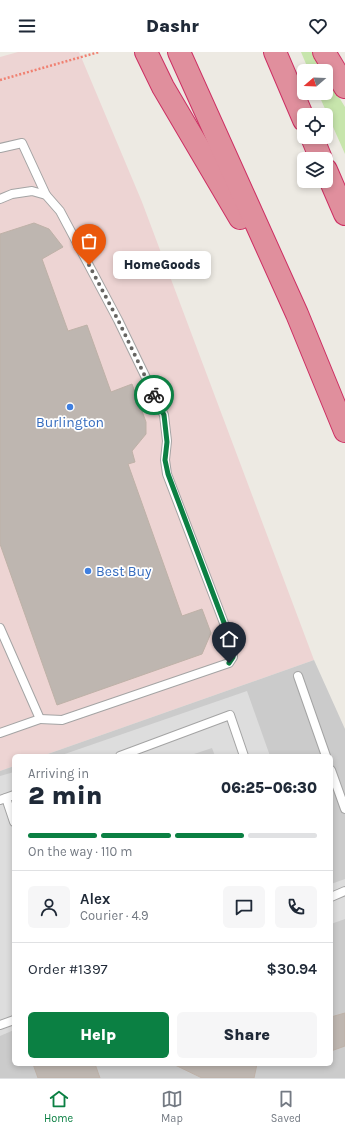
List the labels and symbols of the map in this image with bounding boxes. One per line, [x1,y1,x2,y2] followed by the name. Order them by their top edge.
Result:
[297,64,333,100] north arrow
[72,224,106,265] pin
[113,251,211,279] callout: HomeGoods
[134,375,174,415] courier
[65,402,75,412] marker: Burlington
[36,414,104,431] place label: Burlington
[96,563,152,580] place label: Best Buy
[83,566,93,576] marker: Best Buy
[212,622,246,663] pin

